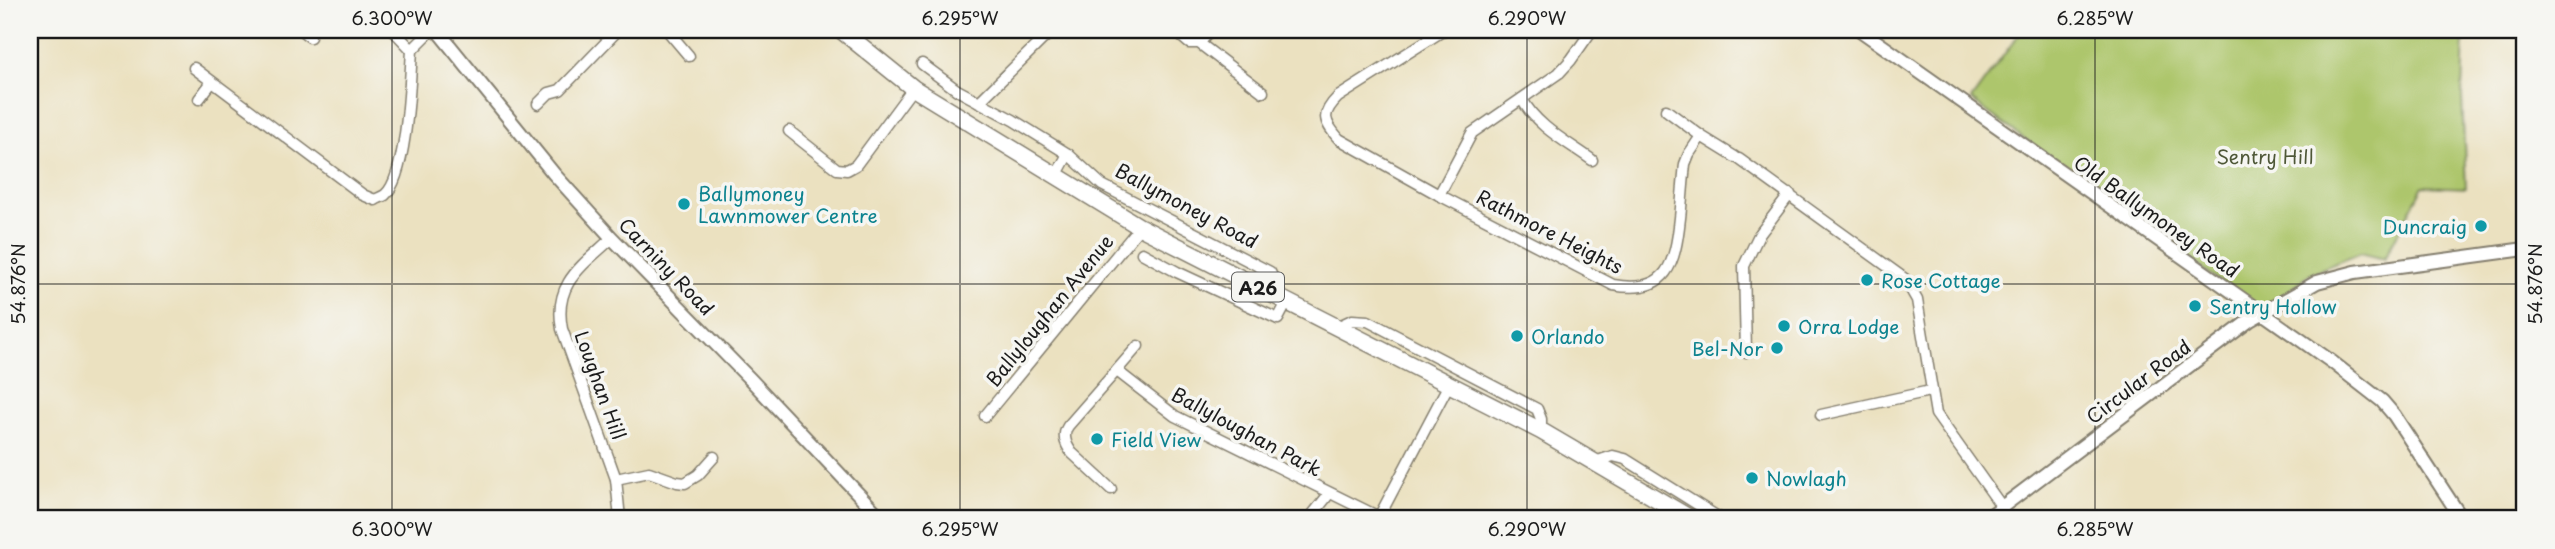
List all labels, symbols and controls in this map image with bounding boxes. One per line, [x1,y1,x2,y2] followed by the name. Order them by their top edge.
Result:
[351,4,433,31] text: 6.300°W
[922,4,999,31] text: 6.295°W
[1488,4,1567,31] text: 6.290°W
[2056,4,2134,31] text: 6.285°W
[2216,142,2314,170] park label: Sentry Hill
[2069,148,2245,284] street label: Old Ballymoney Road
[1111,156,1263,254] street label: Ballymoney Road
[698,179,878,229] place label: Ballymoney Lawnmower Centre
[1472,182,1628,280] street label: Rathmore Heights
[676,196,692,212] marker: Ballymoney Lawnmower Centre
[613,211,721,321] street label: Carniny Road
[2383,212,2467,240] place label: Duncraig
[2473,218,2489,234] marker: Duncraig
[979,228,1119,392] street label: Ballyloughan Avenue
[4,243,31,325] text: 54.876°N
[2521,243,2548,325] text: 54.876°N
[1881,266,2001,294] place label: Rose Cottage
[1232,272,1284,302] road number: A26
[1859,272,1875,288] marker: Rose Cottage
[2209,292,2337,320] place label: Sentry Hollow
[2187,298,2203,314] marker: Sentry Hollow
[1798,312,1899,340] place label: Orra Lodge
[1776,318,1792,334] marker: Orra Lodge
[1531,322,1605,350] place label: Orlando
[568,327,634,443] street label: Loughan Hill
[1509,328,1525,344] marker: Orlando
[2080,332,2196,430] street label: Circular Road
[1692,334,1763,362] place label: Bel-Nor
[1769,340,1785,356] marker: Bel-Nor
[1167,380,1327,483] street label: Ballyloughan Park
[1111,425,1202,453] place label: Field View
[1089,431,1105,447] marker: Field View
[1766,464,1847,492] place label: Nowlagh
[1744,470,1760,486] marker: Nowlagh
[351,515,433,542] text: 6.300°W
[922,515,999,542] text: 6.295°W
[1488,515,1567,542] text: 6.290°W
[2056,515,2134,542] text: 6.285°W

